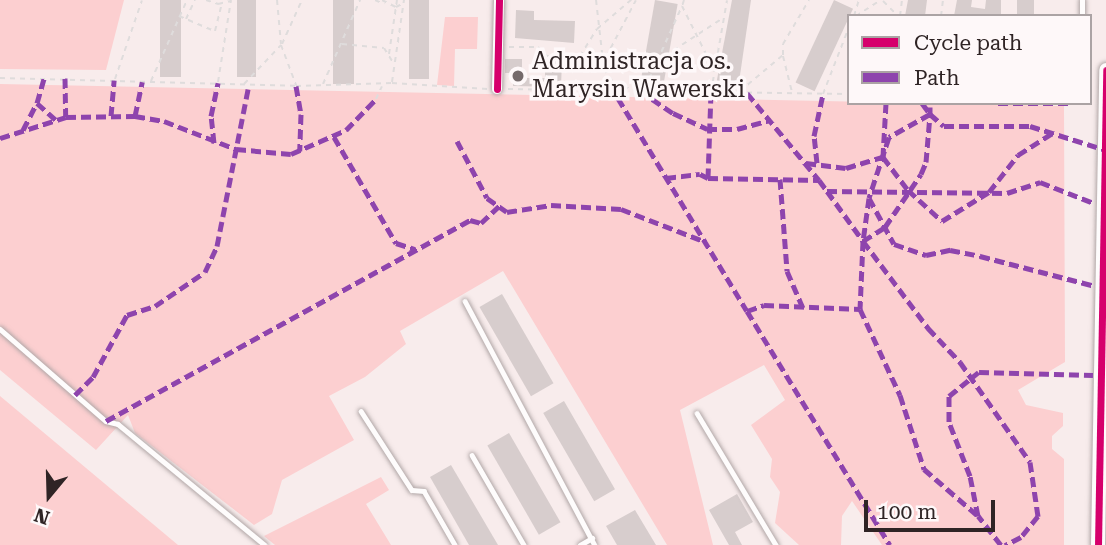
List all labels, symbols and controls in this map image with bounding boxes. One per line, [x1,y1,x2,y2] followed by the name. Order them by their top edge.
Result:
[847,14,1092,105] legend
[914,31,1022,55] text: Cycle path
[532,48,745,104] place label: Administracja os. Marysin Wawerski
[914,66,960,90] text: Path
[510,68,526,84] marker: Administracja os. Marysin Wawerski
[14,461,84,531] north arrow
[868,486,999,530] scale bar
[877,500,937,524] text: 100 m
[31,503,53,530] text: N

